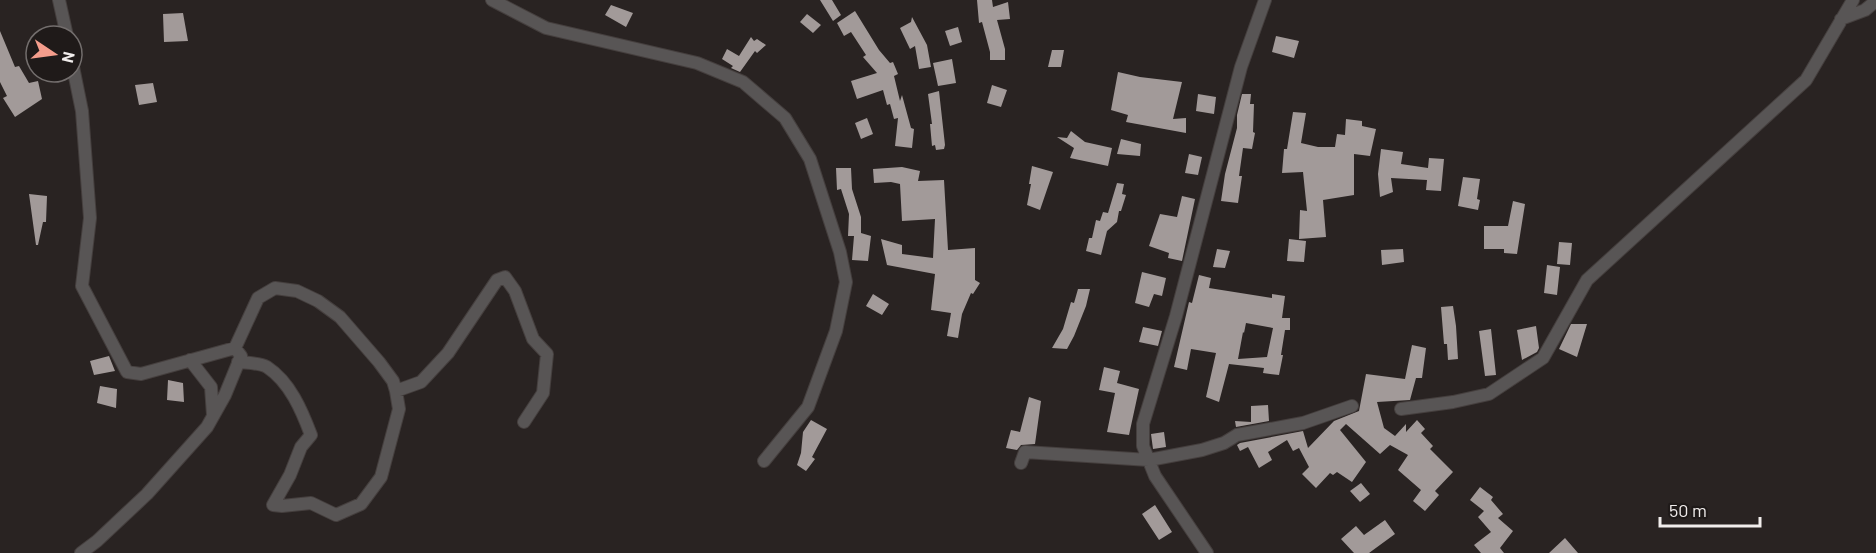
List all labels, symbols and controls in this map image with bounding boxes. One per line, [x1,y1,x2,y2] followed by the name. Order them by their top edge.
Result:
[24,24,84,84] north arrow
[59,50,80,65] text: N
[1660,490,1760,528] scale bar
[1669,499,1707,521] text: 50 m

